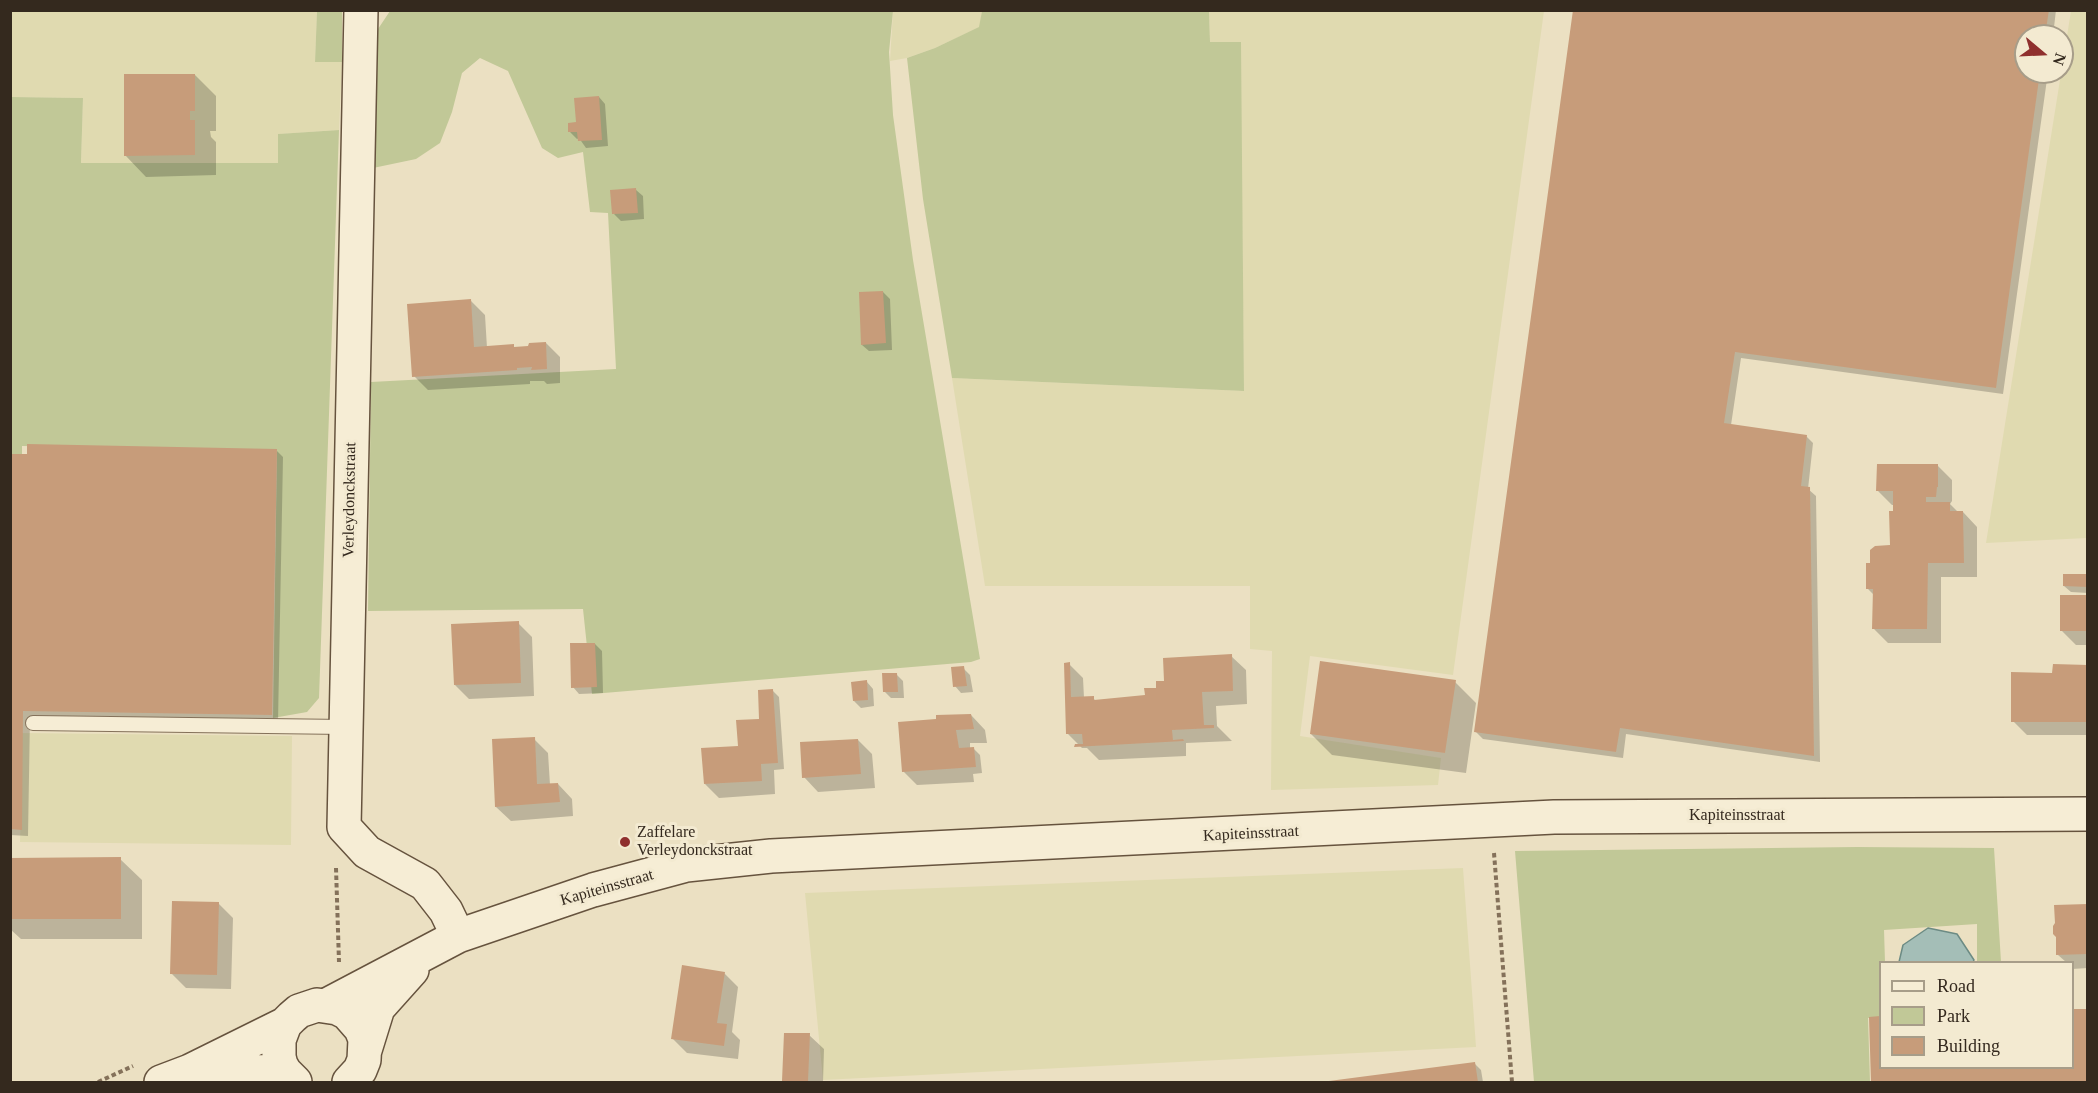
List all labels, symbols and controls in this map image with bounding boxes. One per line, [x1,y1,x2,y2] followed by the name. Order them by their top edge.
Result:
[2014,24,2074,84] north arrow
[2050,51,2070,68] text: N
[339,442,361,558] street label: Verleydonckstraat
[1689,806,1785,826] street label: Kapiteinsstraat
[1203,822,1299,846] street label: Kapiteinsstraat
[637,823,753,861] place label: Zaffelare Verleydonckstraat
[618,835,632,849] marker: Zaffelare Verleydonckstraat
[558,866,656,910] street label: Kapiteinsstraat
[1879,961,2074,1069] legend
[1937,976,1975,996] text: Road
[1937,1006,1970,1026] text: Park
[1937,1036,2000,1056] text: Building

